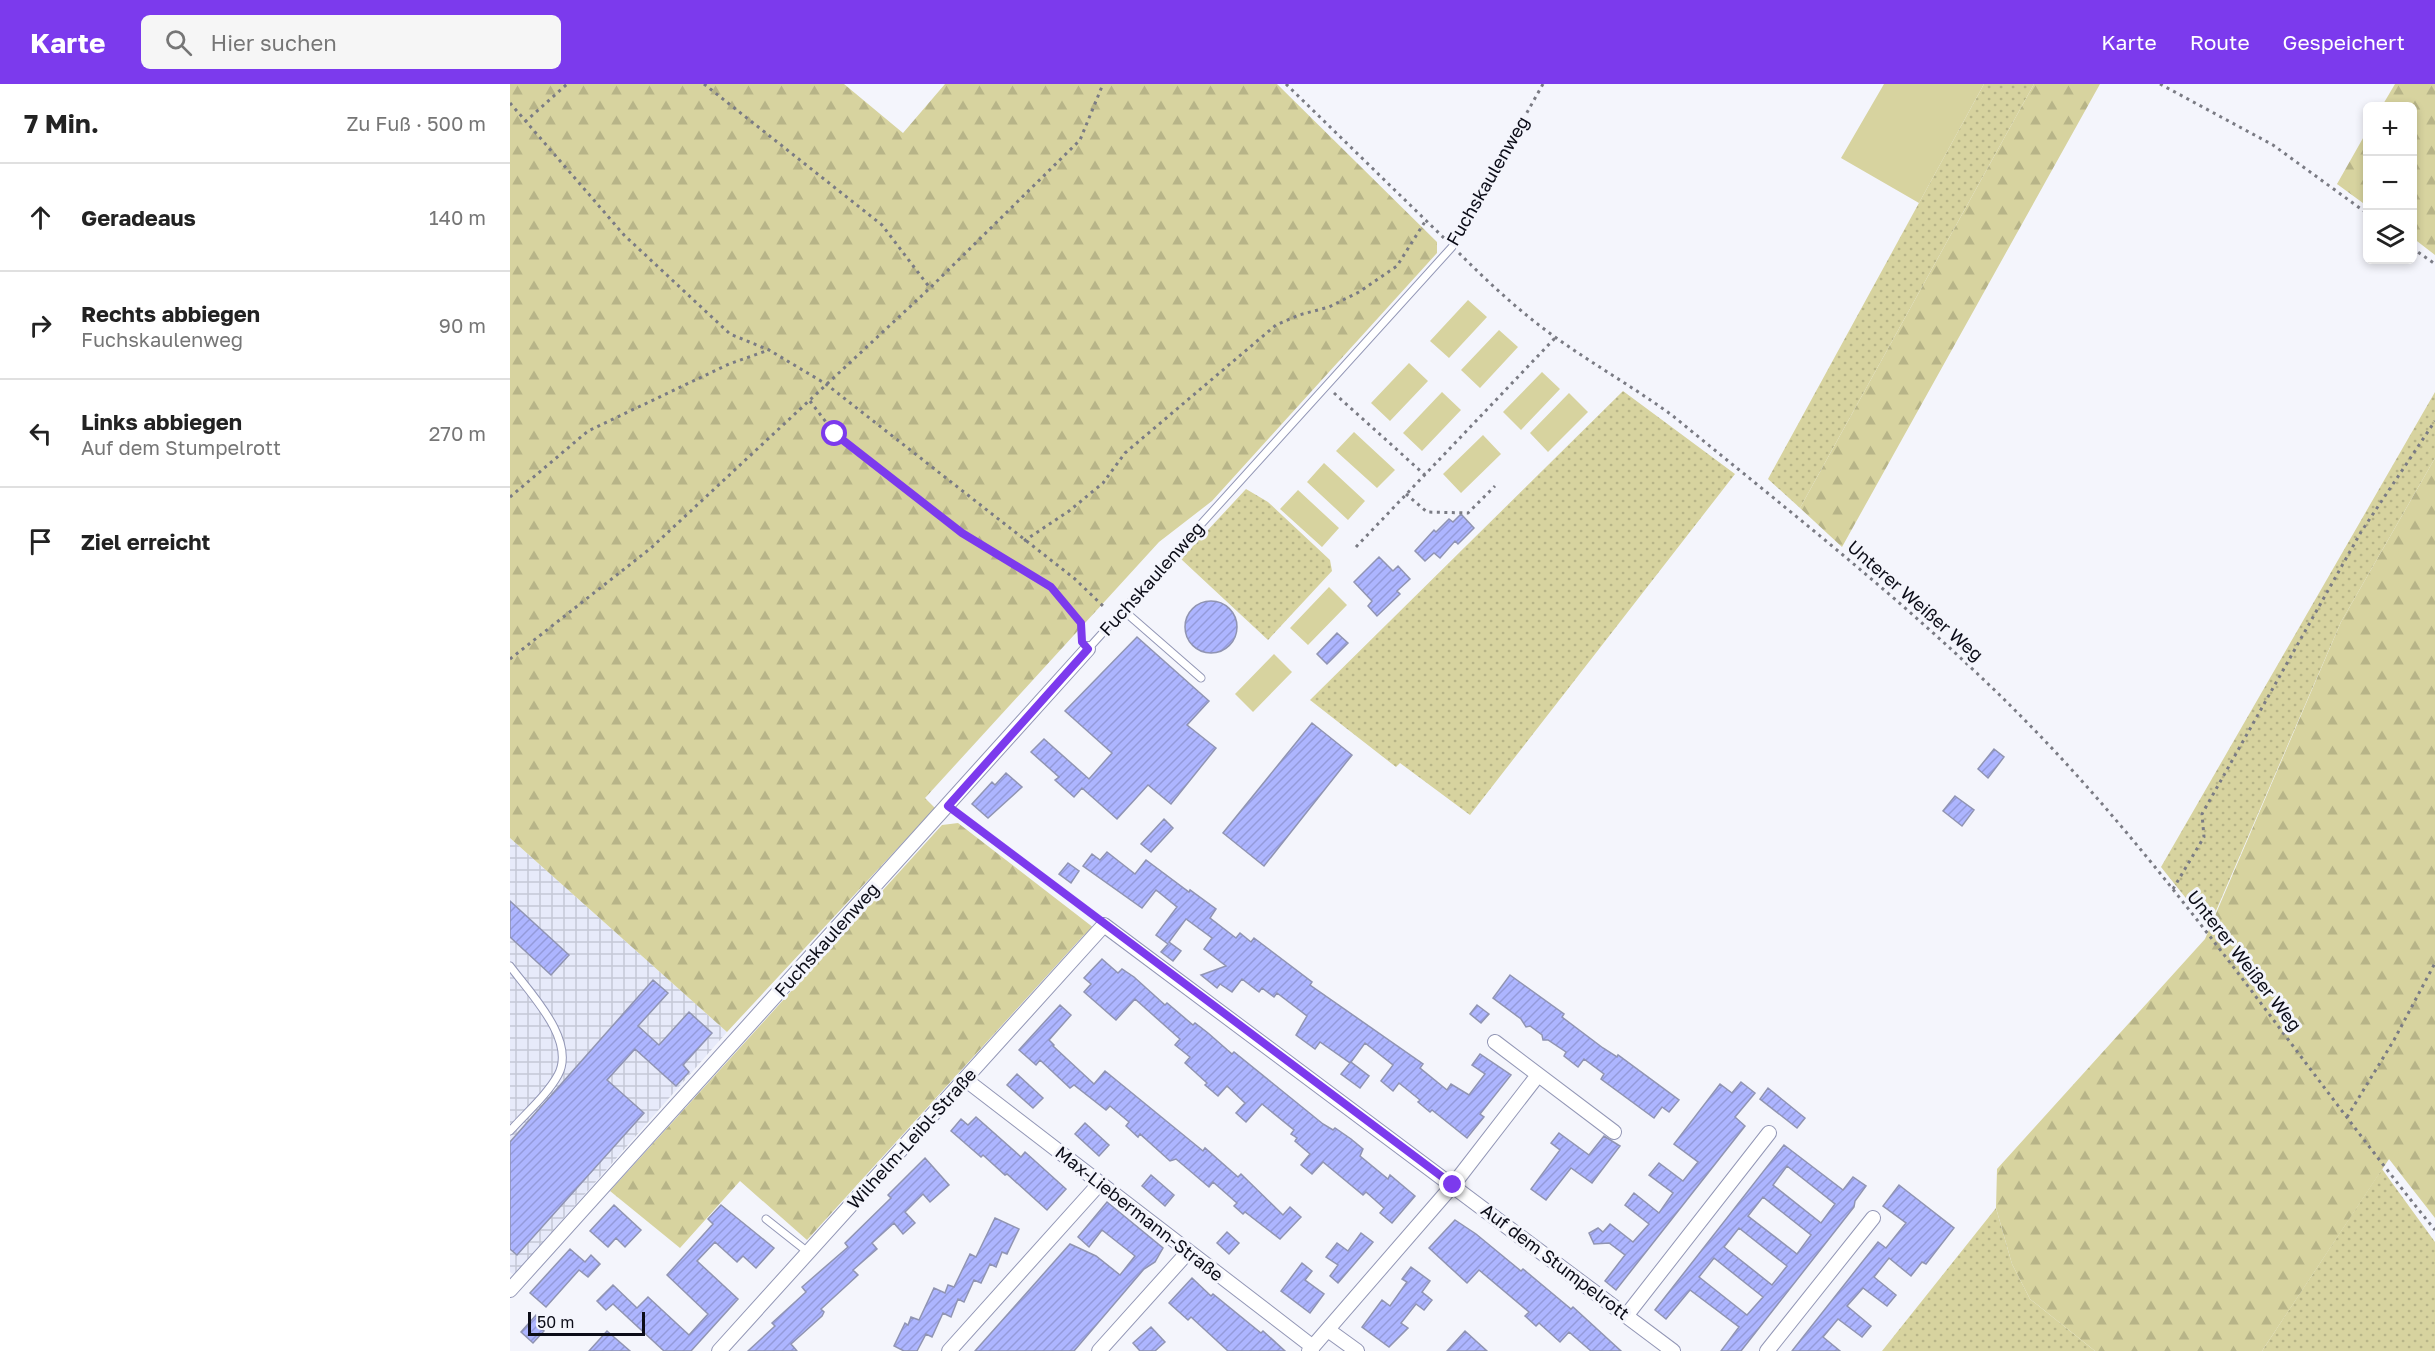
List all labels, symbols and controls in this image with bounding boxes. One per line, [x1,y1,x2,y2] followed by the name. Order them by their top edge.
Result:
[141,15,561,69] search box
[30,26,105,59] text: Karte
[162,26,195,59] icon: search
[210,29,337,56] text: Hier suchen
[2101,29,2157,55] text: Karte
[2190,29,2250,55] text: Route
[2283,29,2405,55] text: Gespeichert
[2363,102,2417,264] map controls
[2363,102,2417,156] button: +
[24,108,99,139] text: 7 Min.
[347,111,486,135] text: Zu Fuß · 500 m
[1441,112,1533,249] street label: Fuchskaulenweg
[2363,156,2417,210] button: −
[24,201,57,234] icon: ahead
[81,204,196,231] text: Geradeaus
[429,205,486,229] text: 140 m
[2363,210,2417,264] button: layers
[81,300,260,327] text: Rechts abbiegen
[24,309,57,342] icon: right
[439,313,486,337] text: 90 m
[81,327,243,351] text: Fuchskaulenweg
[81,408,242,435] text: Links abbiegen
[24,417,57,450] icon: left
[821,420,847,446] route start
[429,421,486,445] text: 270 m
[81,435,281,459] text: Auf dem Stumpelrott
[1094,517,1208,640] street label: Fuchskaulenweg
[24,525,57,558] icon: arrive
[81,528,210,555] text: Ziel erreicht
[1843,535,1988,665] street label: Unterer Weißer Weg
[769,878,883,1001] street label: Fuchskaulenweg
[2183,886,2307,1035] street label: Unterer Weißer Weg
[842,1063,980,1213] street label: Wilhelm-Leibl-Straße
[1051,1141,1228,1286] street label: Max-Liebermann-Straße
[1439,1171,1465,1197] route end
[1477,1198,1634,1324] street label: Auf dem Stumpelrott
[528,1309,645,1336] scale bar
[537,1312,574,1332] text: 50 m

